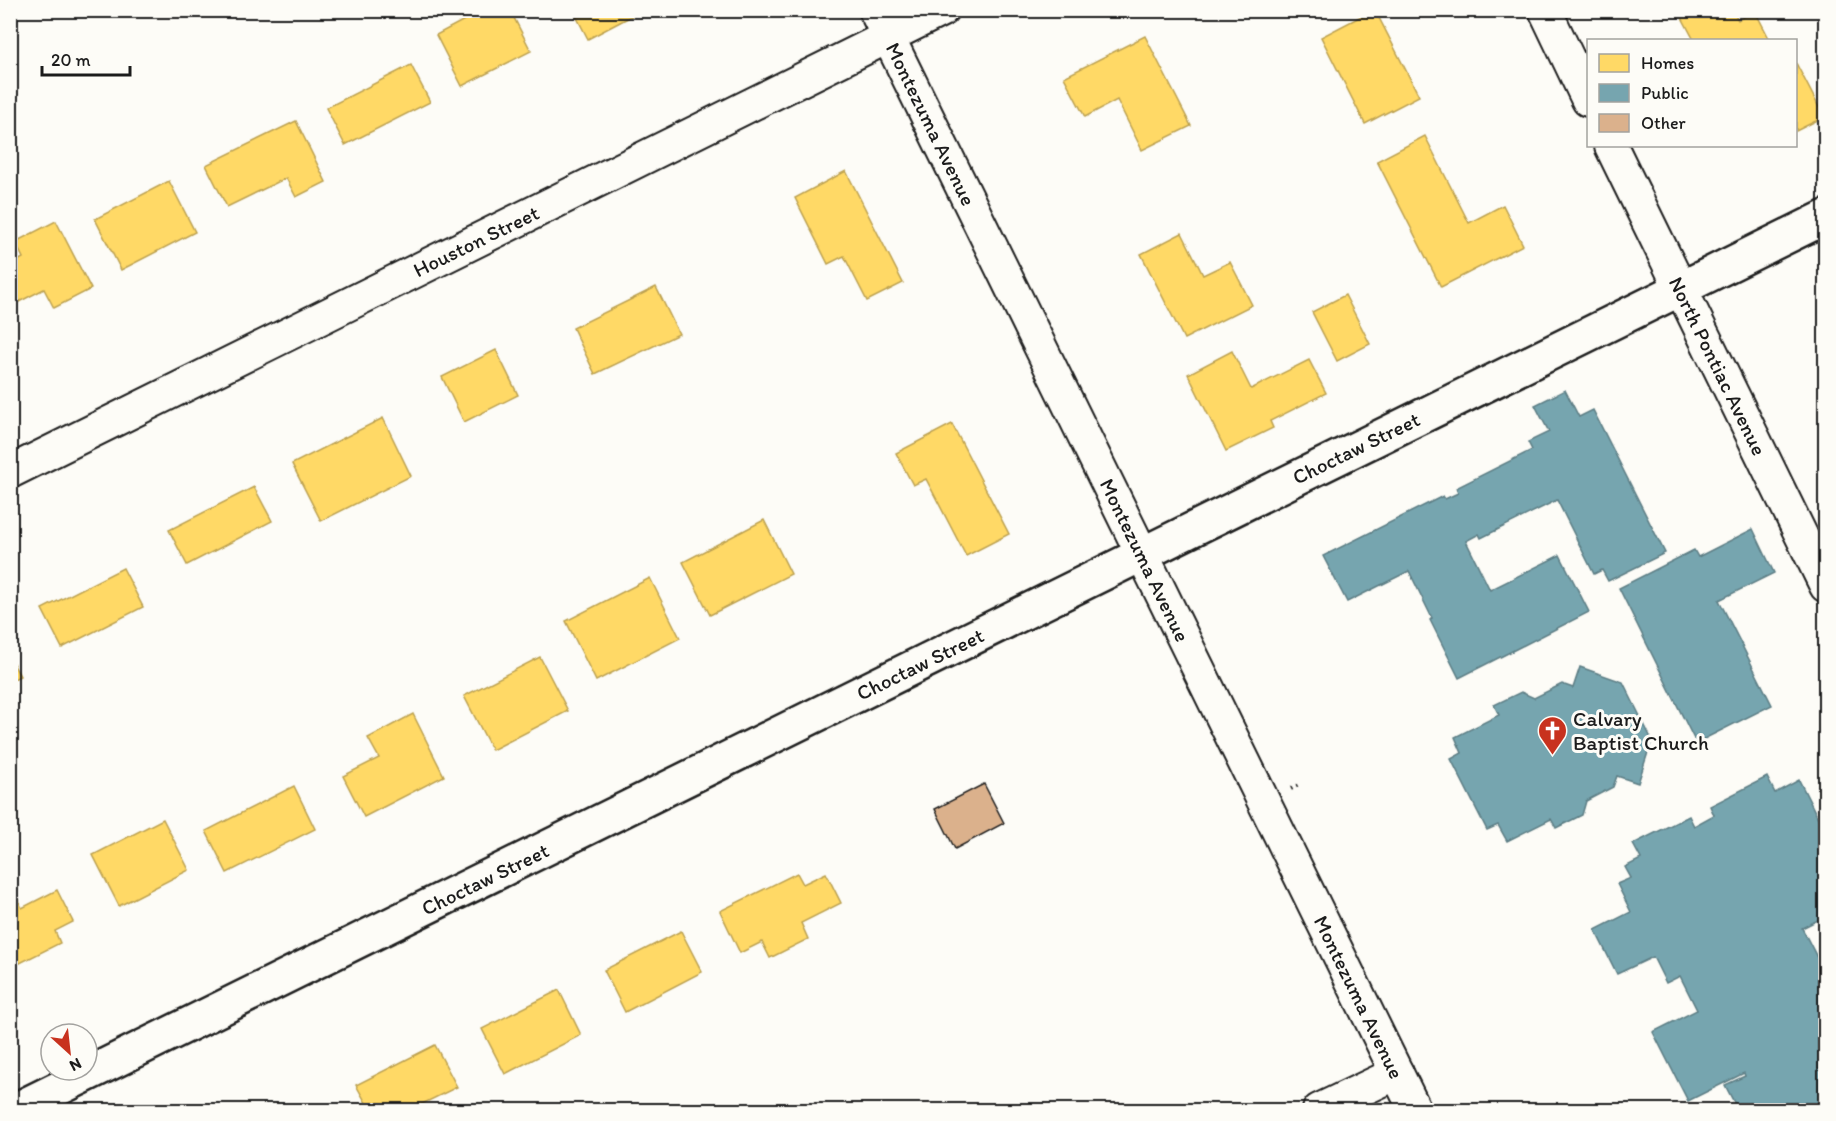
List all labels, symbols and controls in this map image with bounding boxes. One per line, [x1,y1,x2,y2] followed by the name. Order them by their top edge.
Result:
[881,38,981,210] street label: Montezuma Avenue
[42,39,130,77] scale bar
[1587,39,1797,147] legend
[51,49,91,71] text: 20 m
[1641,52,1694,74] text: Homes
[1641,82,1689,104] text: Public
[1641,112,1687,134] text: Other
[409,200,543,282] street label: Houston Street
[1664,272,1772,460] street label: North Pontiac Avenue
[1288,406,1424,490] street label: Choctaw Street
[1095,474,1195,646] street label: Montezuma Avenue
[852,622,988,706] street label: Choctaw Street
[1573,706,1709,755] place label: Calvary Baptist Church
[1536,714,1568,756] church icon: Calvary Baptist Church
[417,837,553,921] street label: Choctaw Street
[1309,911,1409,1083] street label: Montezuma Avenue
[39,1022,99,1082] north arrow
[66,1054,85,1076] text: N

